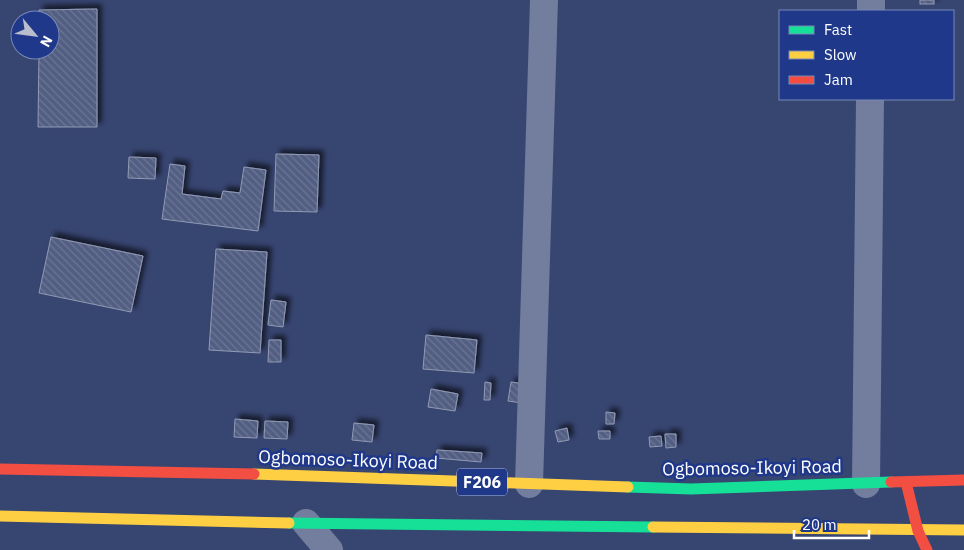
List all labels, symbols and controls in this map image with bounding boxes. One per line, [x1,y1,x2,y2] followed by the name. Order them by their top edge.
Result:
[10,10,60,60] north arrow
[779,10,954,100] legend
[824,20,852,39] text: Fast
[36,33,57,50] text: N
[824,45,857,64] text: Slow
[824,70,853,89] text: Jam
[258,445,438,474] street label: Ogbomoso-Ikoyi Road
[662,454,842,481] street label: Ogbomoso-Ikoyi Road
[457,468,507,496] road number: F206
[794,508,869,540] scale bar
[802,515,837,534] text: 20 m

